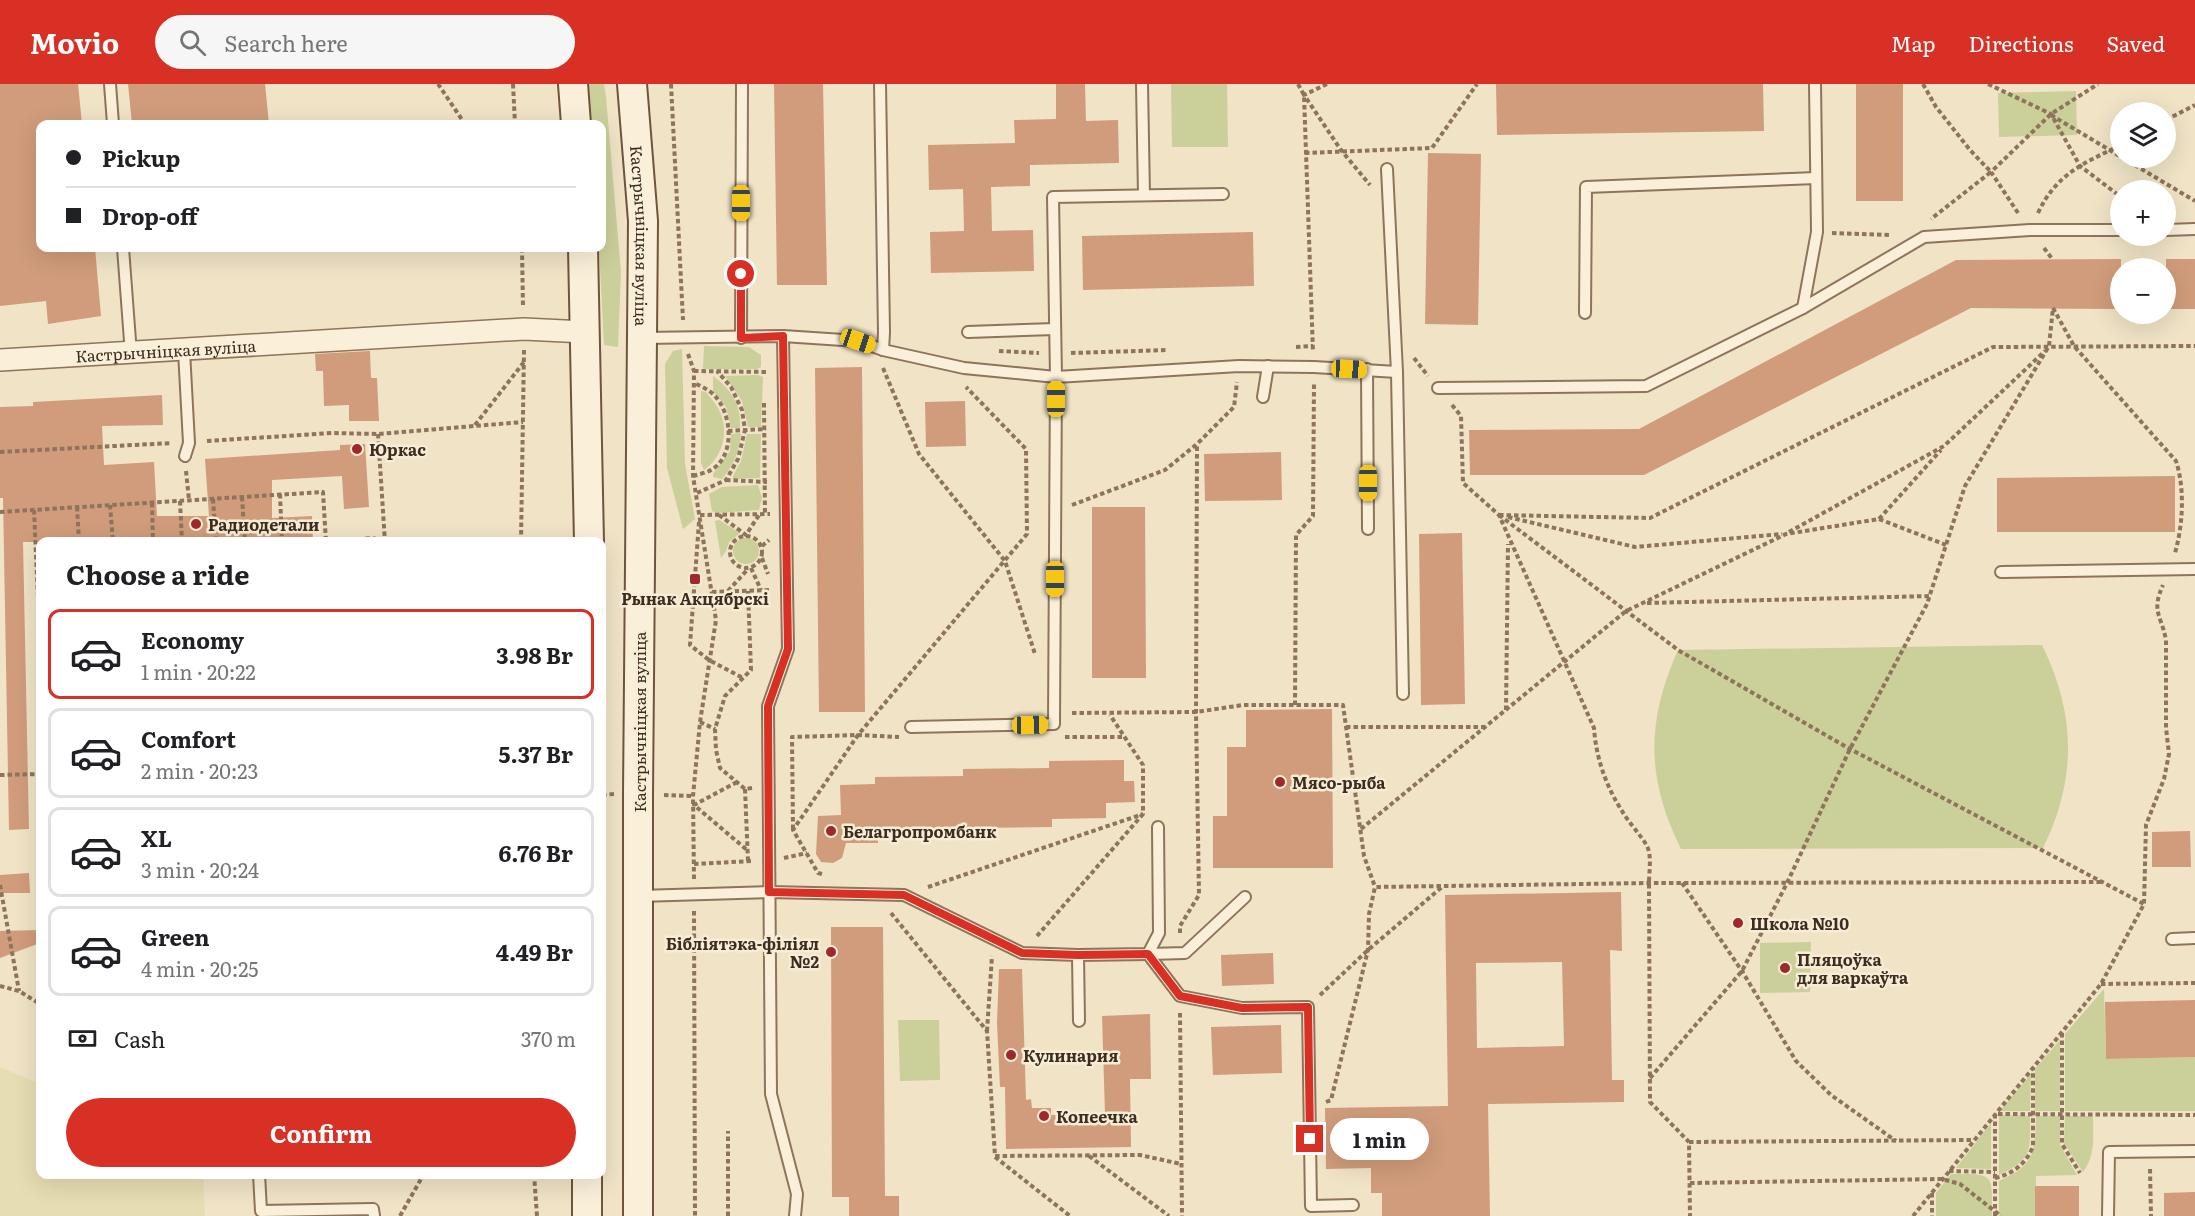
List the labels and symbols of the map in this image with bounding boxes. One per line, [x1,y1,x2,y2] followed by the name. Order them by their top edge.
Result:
[625,144,655,327] street label: Кастрычніцкая вуліца
[732,185,750,221] car
[727,260,754,287] route start
[838,327,878,355] car
[75,333,257,368] street label: Кастрычніцкая вуліца
[1331,359,1367,379] car
[1047,381,1065,417] car
[369,437,426,461] place label: Юркас
[350,442,364,456] marker: Юркас
[1359,465,1377,501] car
[208,512,319,536] place label: Радиодетали
[189,517,203,531] marker: Радиодетали
[1046,561,1064,597] car
[688,572,702,586] marker: Рынак Акцябрскі
[621,586,769,610] place label: Рынак Акцябрскі
[627,631,651,812] street label: Кастрычніцкая вуліца
[1012,716,1048,734] car
[1292,770,1386,794] place label: Мясо-рыба
[1273,775,1287,789] marker: Мясо-рыба
[843,819,997,843] place label: Белагропромбанк
[824,824,838,838] marker: Белагропромбанк
[1750,911,1849,935] place label: Школа №10
[1731,916,1745,930] marker: Школа №10
[666,931,819,973] place label: Бібліятэка-філіял №2
[824,945,838,959] marker: Бібліятэка-філіял №2
[1797,947,1909,989] place label: Пляцоўка для варкаўта
[1778,961,1792,975] marker: Пляцоўка для варкаўта
[1023,1043,1118,1067] place label: Кулинария
[1004,1048,1018,1062] marker: Кулинария
[1056,1104,1138,1128] place label: Копеечка
[1037,1109,1051,1123] marker: Копеечка
[1331,1118,1430,1160] callout: 1 min
[1296,1125,1323,1152] route end

